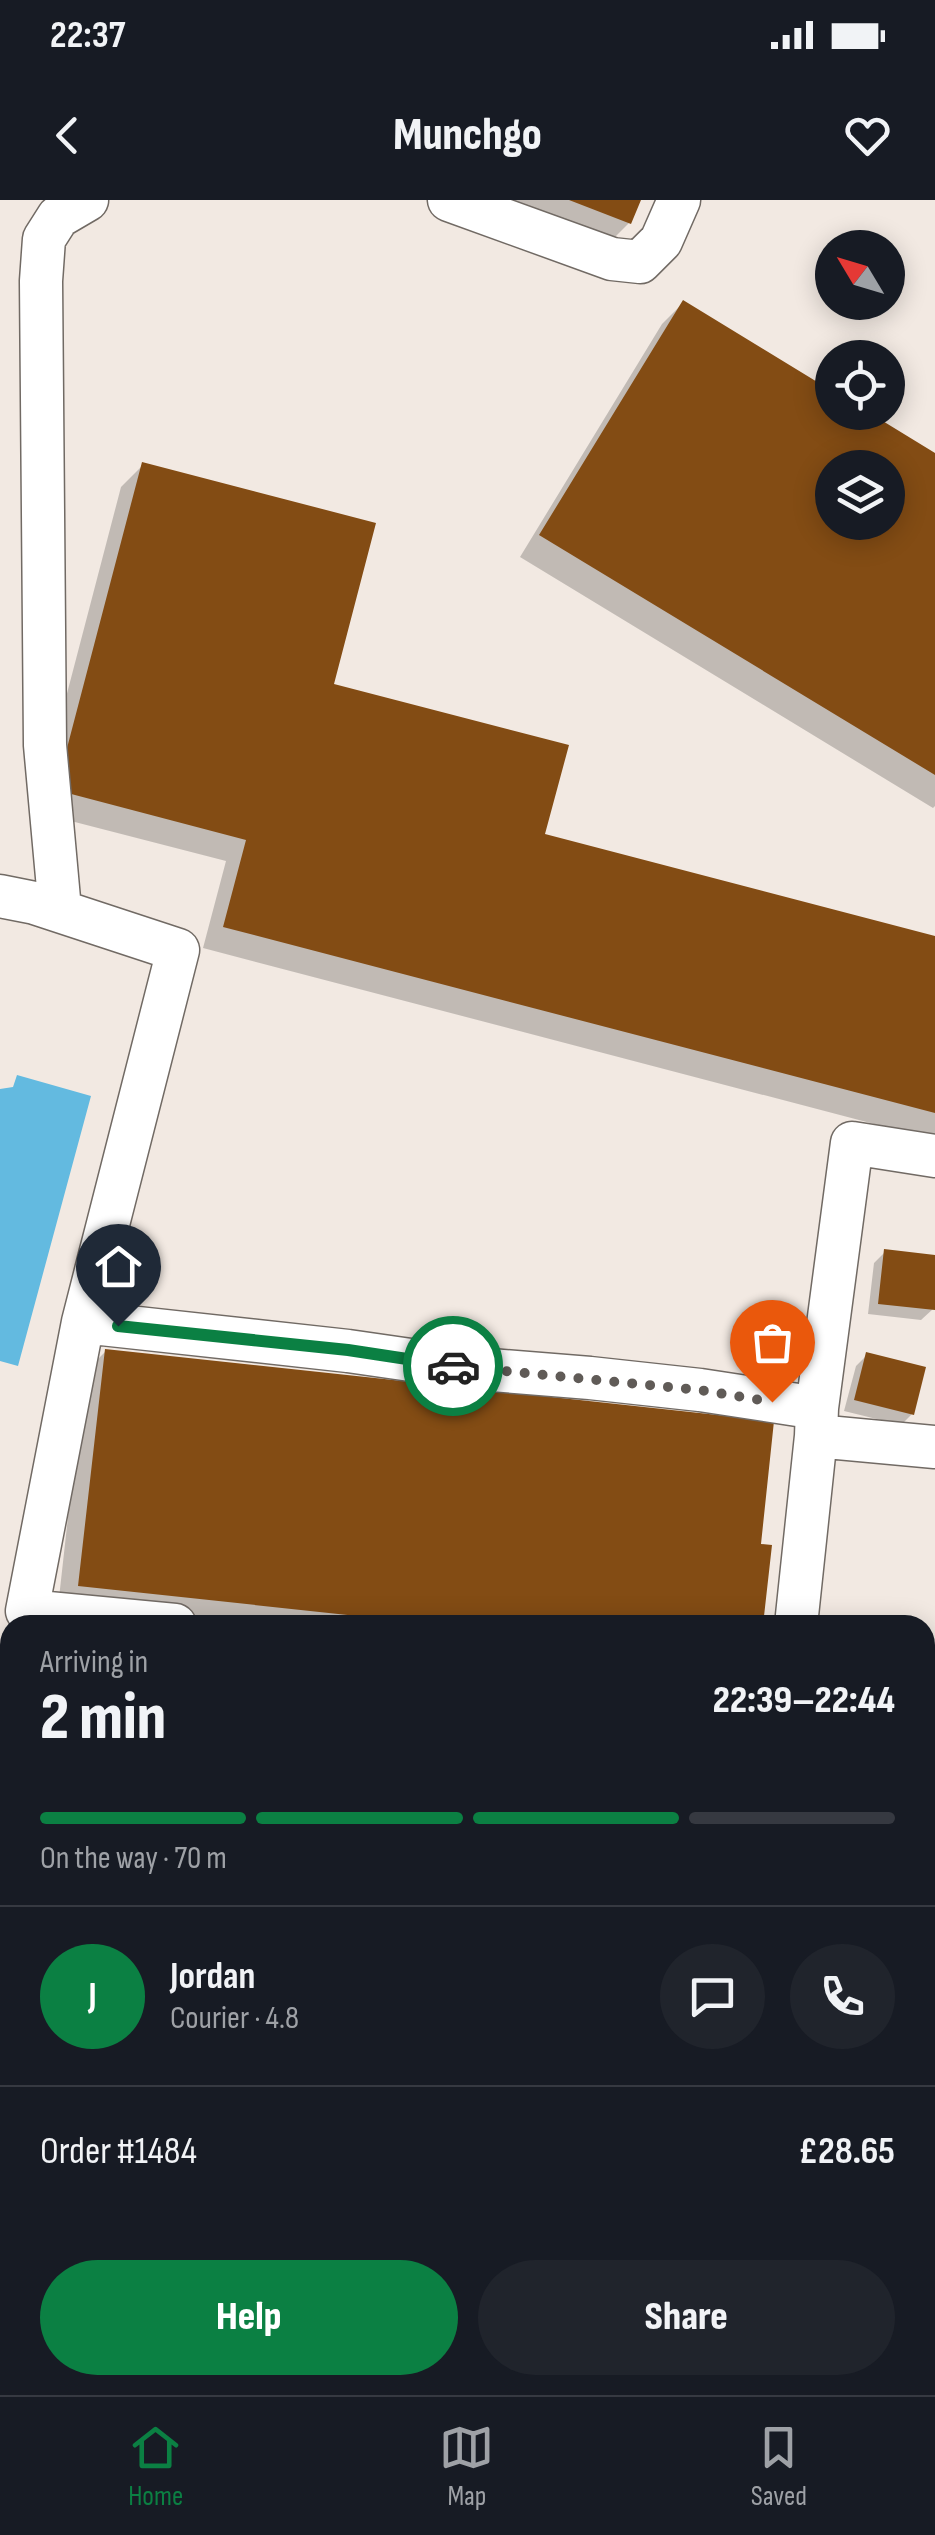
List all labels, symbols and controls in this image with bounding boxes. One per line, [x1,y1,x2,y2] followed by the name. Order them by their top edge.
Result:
[50,13,125,58] text: 22:37
[40,108,95,163] icon: back
[393,108,542,163] text: Munchgo
[840,108,895,163] icon: heart
[815,230,905,320] north arrow
[815,230,905,540] map controls
[815,340,905,430] button: locate
[815,450,905,540] button: layers
[76,1224,161,1327] pin
[91,1239,146,1294] icon: home
[730,1300,815,1403] pin
[745,1315,800,1370] icon: bag
[403,1316,503,1416] courier
[426,1339,481,1394] icon: car
[40,1643,148,1682] text: Arriving in
[713,1678,895,1723] text: 22:39–22:44
[40,1680,166,1758] text: 2 min
[40,1839,227,1878] text: On the way · 70 m
[660,1944,765,2049] button: chat
[790,1944,895,2049] button: phone
[170,1954,255,1999] text: Jordan
[88,1974,97,2019] text: J
[170,1999,299,2038] text: Courier · 4.8
[40,2129,197,2174] text: Order #1484
[799,2129,895,2174] text: £28.65
[40,2260,458,2375] button: Help
[478,2260,895,2375] button: Share
[128,2420,183,2513] tab: Home
[439,2420,494,2513] tab: Map
[751,2420,807,2513] tab: Saved

